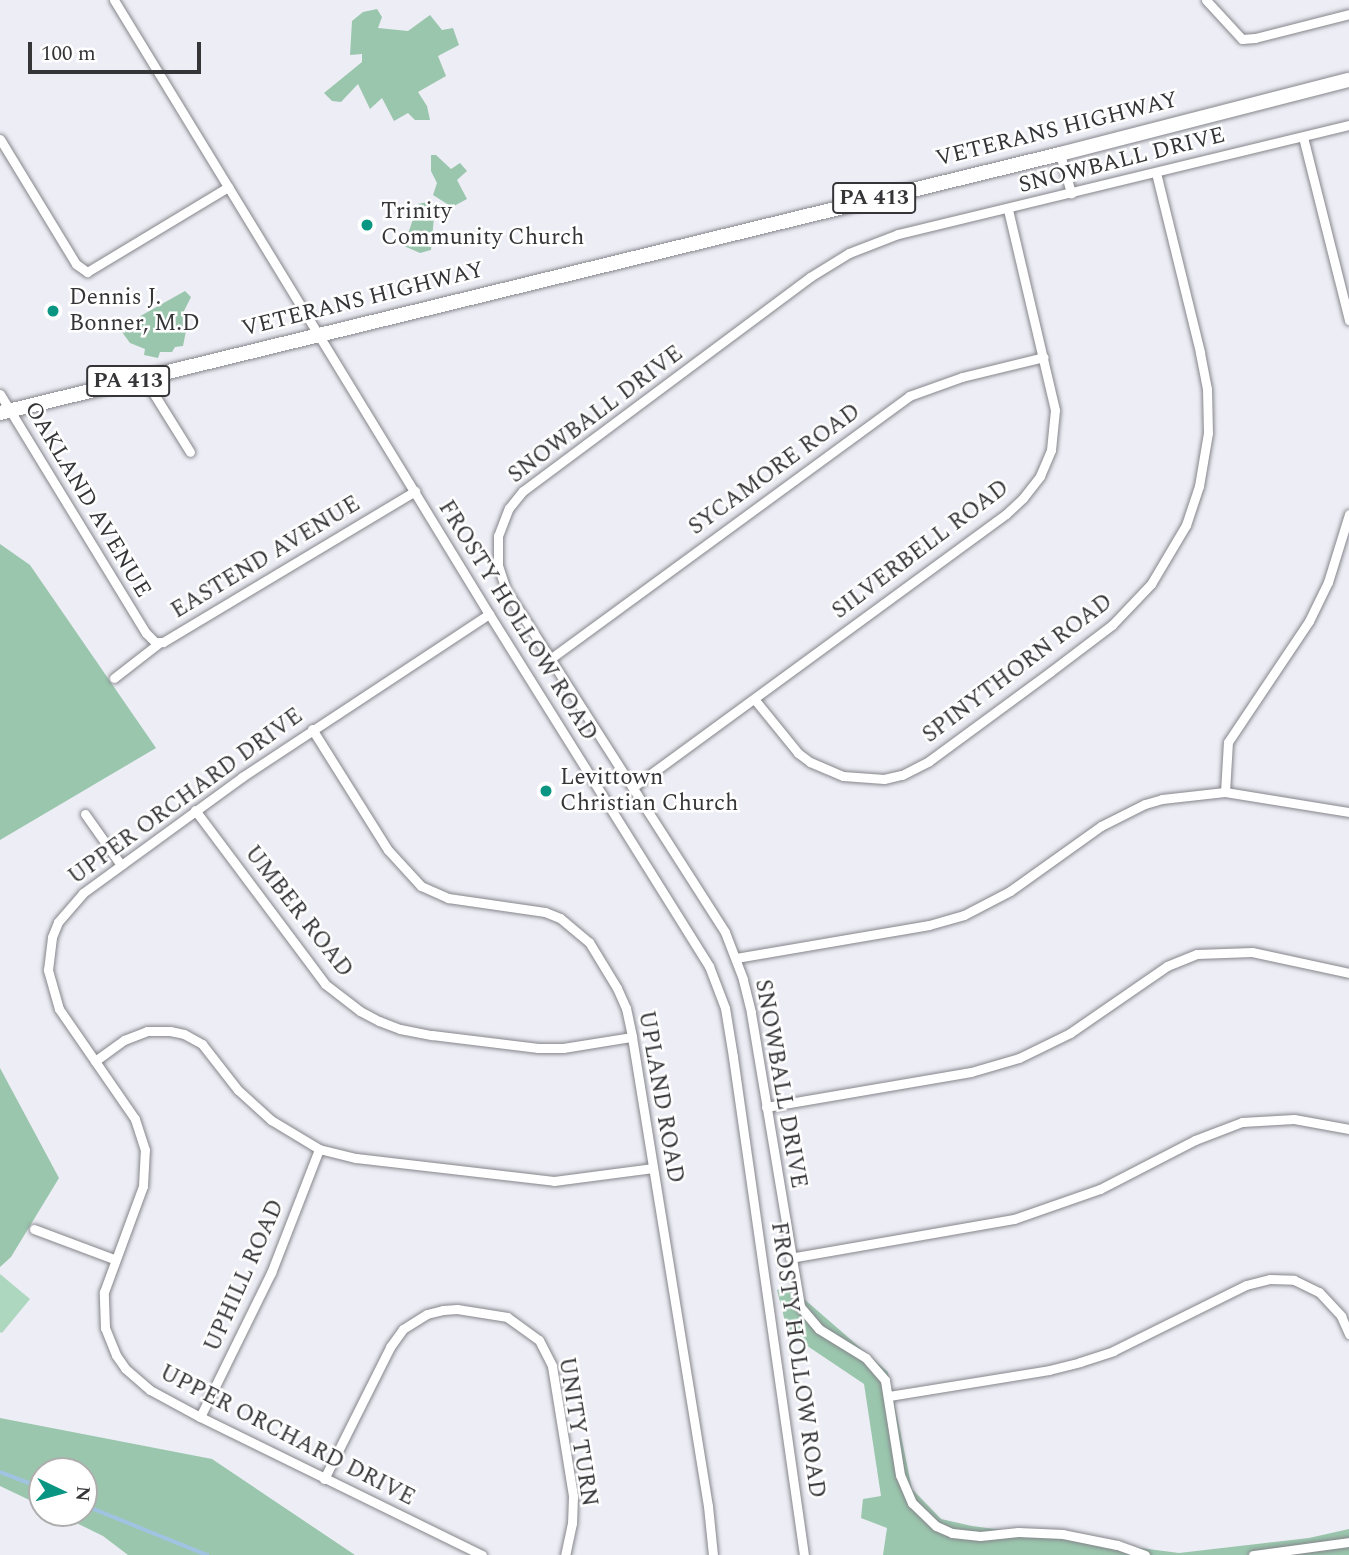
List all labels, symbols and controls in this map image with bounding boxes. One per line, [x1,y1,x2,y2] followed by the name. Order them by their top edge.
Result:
[32,28,205,72] scale bar
[41,38,96,70] text: 100 m
[933,87,1181,173] street label: VETERANS HIGHWAY
[1016,122,1228,200] street label: SNOWBALL DRIVE
[832,180,916,216] road number: PA 413
[381,198,585,252] place label: Trinity Community Church
[359,217,375,233] marker: Trinity Community Church
[239,257,487,343] street label: VETERANS HIGHWAY
[69,284,200,338] place label: Dennis J. Bonner, M.D
[43,301,63,321] marker: Dennis J. Bonner, M.D
[503,340,689,490] street label: SNOWBALL DRIVE
[86,364,170,398] road number: PA 413
[18,397,156,603] street label: OAKLAND AVENUE
[684,398,866,542] street label: SYCAMORE ROAD
[827,474,1015,626] street label: SILVERBELL ROAD
[166,491,366,625] street label: EASTEND AVENUE
[432,496,602,746] street label: FROSTY HOLLOW ROAD
[917,588,1119,750] street label: SPINYTHORN ROAD
[63,703,309,891] street label: UPPER ORCHARD DRIVE
[560,764,738,818] place label: Levittown Christian Church
[538,783,554,799] marker: Levittown Christian Church
[238,841,358,983] street label: UMBER ROAD
[748,977,812,1191] street label: SNOWBALL DRIVE
[631,1009,689,1185] street label: UPLAND ROAD
[199,1196,291,1356] street label: UPHILL ROAD
[764,1220,830,1500] street label: FROSTY HOLLOW ROAD
[552,1355,602,1509] street label: UNITY TURN
[155,1359,419,1513] street label: UPPER ORCHARD DRIVE
[28,1457,98,1527] north arrow
[67,1485,98,1503] text: N

